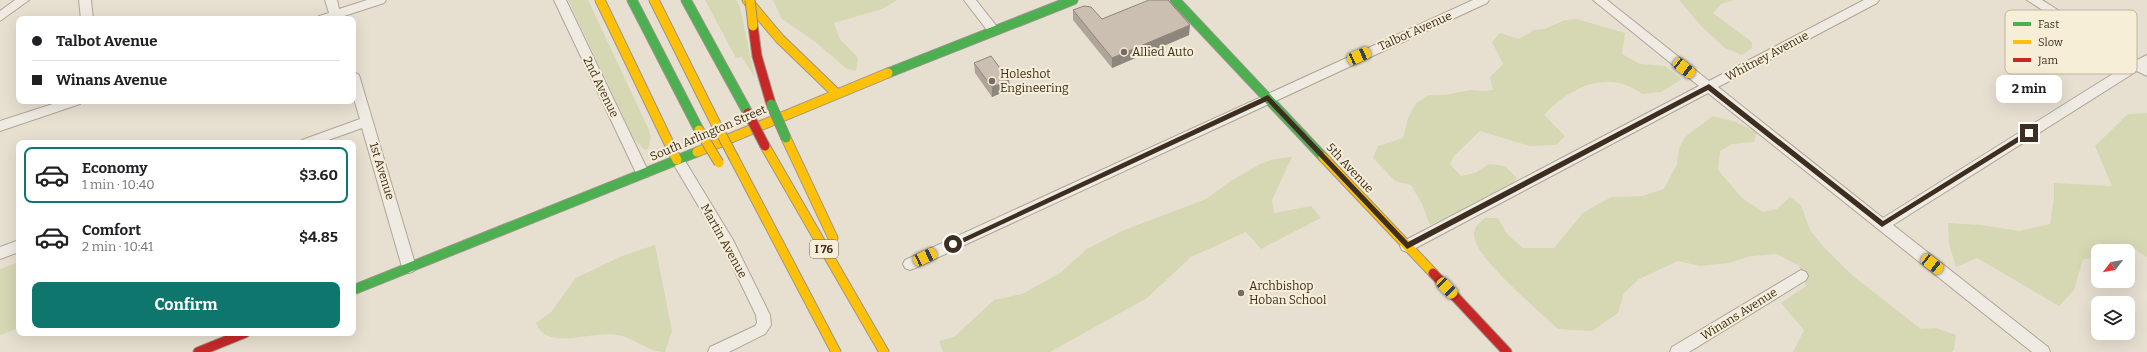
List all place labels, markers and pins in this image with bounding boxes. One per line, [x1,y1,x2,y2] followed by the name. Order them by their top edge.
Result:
[1132,45,1194,59] place label: Allied Auto
[1119,47,1129,57] marker: Allied Auto
[1000,67,1069,95] place label: Holeshot Engineering
[987,76,997,86] marker: Holeshot Engineering
[1249,279,1327,307] place label: Archbishop Hoban School
[1236,288,1246,298] marker: Archbishop Hoban School

